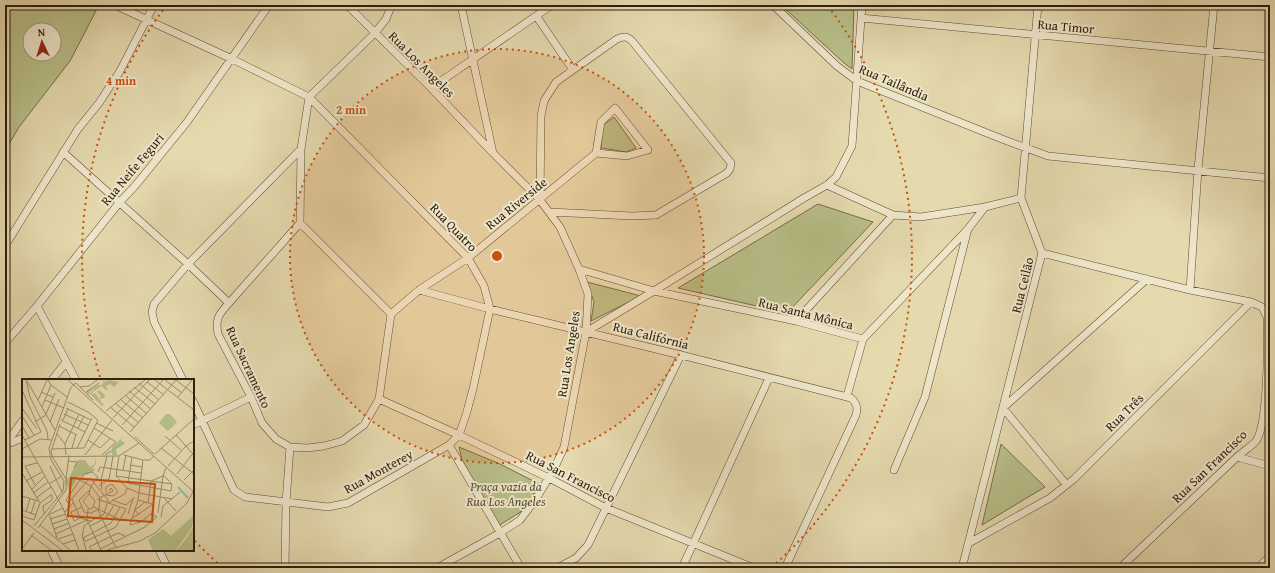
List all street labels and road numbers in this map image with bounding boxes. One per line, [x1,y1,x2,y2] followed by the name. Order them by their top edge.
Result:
[1037,15,1096,39] street label: Rua Timor
[384,27,459,102] street label: Rua Los Angeles
[856,59,932,106] street label: Rua Tailândia
[96,129,169,210] street label: Rua Neife Feguri
[482,173,551,234] street label: Rua Riverside
[426,199,482,256] street label: Rua Quatro
[1006,255,1039,315] street label: Rua Ceilão
[756,293,856,335] street label: Rua Santa Mônica
[552,310,585,399] street label: Rua Los Angeles
[611,317,692,354] street label: Rua Califórnia
[221,323,276,412] street label: Rua Sacramento
[1101,389,1148,436] street label: Rua Três
[1167,425,1252,507] street label: Rua San Francisco
[340,444,417,498] street label: Rua Monterey
[523,446,619,507] street label: Rua San Francisco

